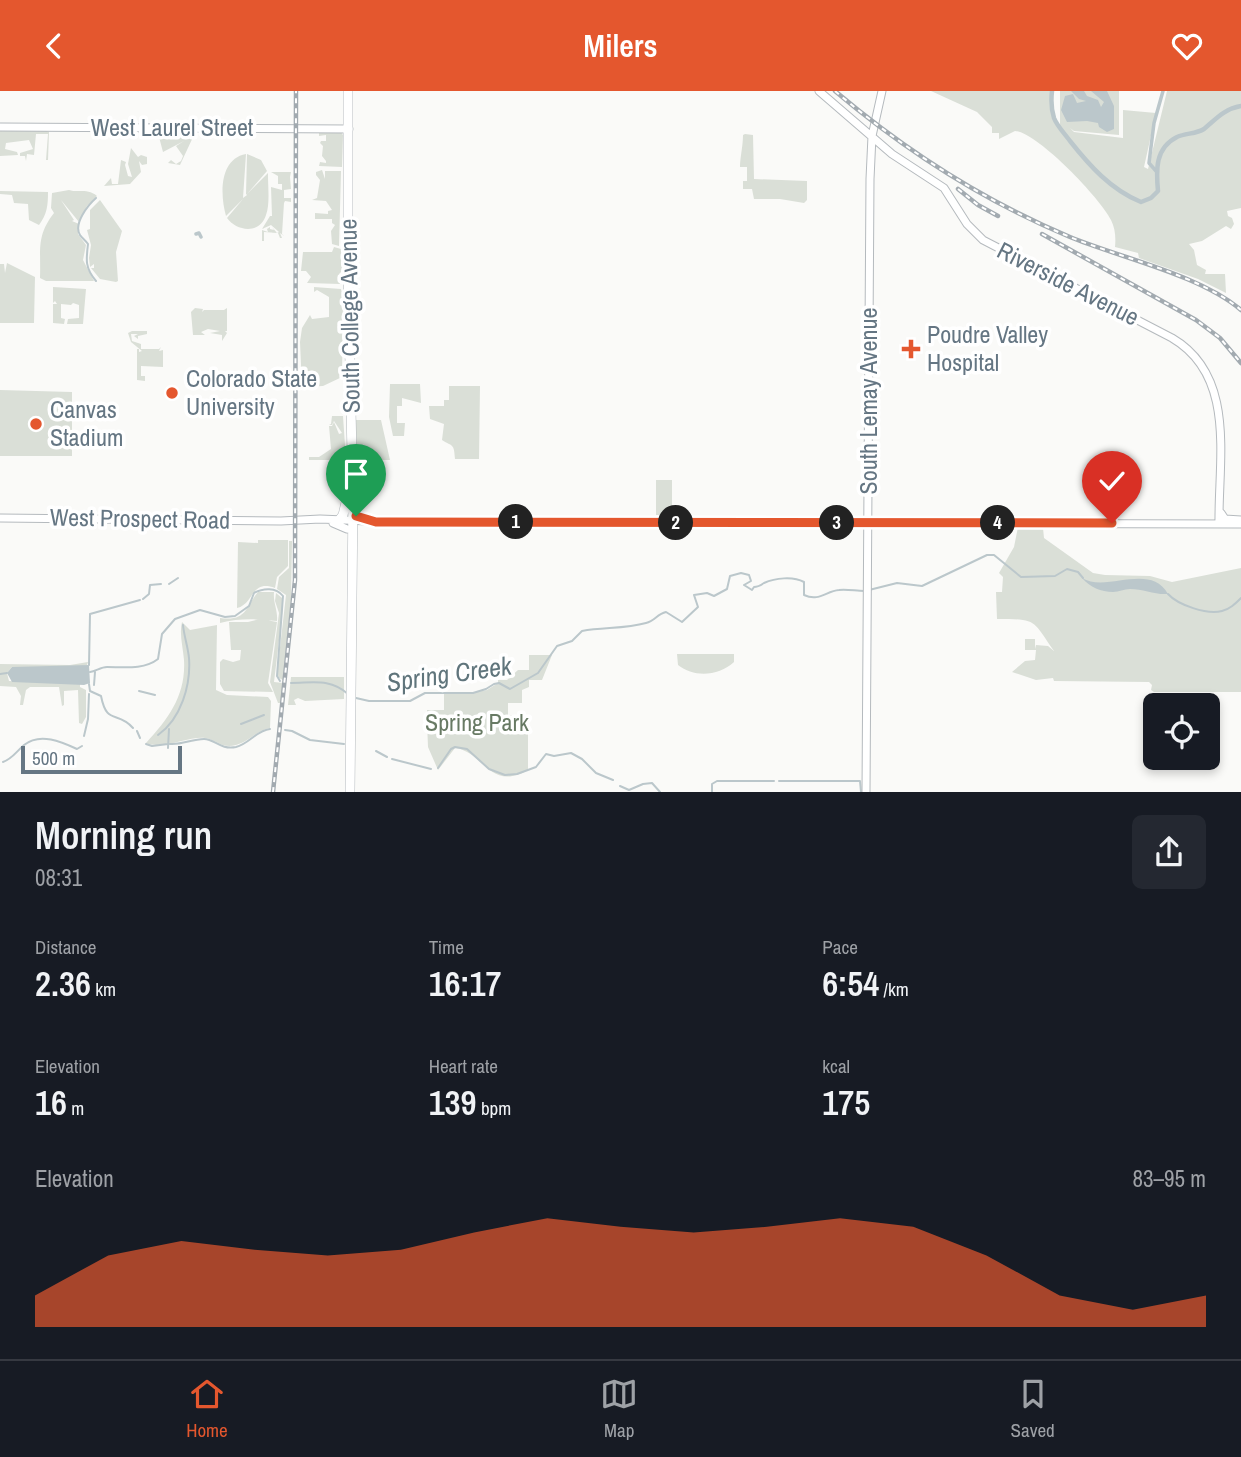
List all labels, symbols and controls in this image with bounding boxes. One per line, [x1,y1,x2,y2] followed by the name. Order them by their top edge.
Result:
[583,24,658,67] text: Milers
[35,27,73,65] icon: back
[1168,27,1206,65] icon: heart
[91,111,254,143] street label: West Laurel Street
[331,219,367,414] street label: South College Avenue
[992,234,1145,333] street label: Riverside Avenue
[852,308,884,494] street label: South Lemay Avenue
[927,318,1048,378] place label: Poudre Valley Hospital
[901,339,921,359] marker: Poudre Valley Hospital
[186,362,317,422] place label: Colorado State University
[164,385,180,401] marker: Colorado State University
[50,393,123,453] place label: Canvas Stadium
[28,416,44,432] marker: Canvas Stadium
[326,444,386,516] pin
[1082,451,1142,523] pin
[337,455,375,493] icon: arrive
[1093,462,1131,500] icon: check
[50,500,230,536] street label: West Prospect Road
[498,505,534,539] pin: 1
[658,505,694,541] pin: 2
[820,505,854,541] pin: 3
[981,505,1016,541] pin: 4
[511,508,520,534] text: 1
[671,509,680,535] text: 2
[832,509,841,535] text: 3
[993,509,1002,535] text: 4
[384,647,515,700] water label: Spring Creek
[1143,693,1220,770] map controls
[1143,693,1220,770] button: locate
[425,706,529,738] park label: Spring Park
[21,743,182,775] scale bar
[32,745,75,771] text: 500 m
[35,810,212,861] text: Morning run
[1132,815,1206,889] button: share
[35,862,82,893] text: 08:31
[35,934,96,960] text: Distance
[429,934,464,960] text: Time
[822,934,858,960] text: Pace
[35,960,91,1007] text: 2.36
[429,960,502,1007] text: 16:17
[822,960,879,1007] text: 6:54
[91,976,116,1002] text: km
[879,976,909,1002] text: /km
[35,1053,100,1079] text: Elevation
[429,1053,498,1079] text: Heart rate
[822,1053,850,1079] text: kcal
[35,1079,67,1126] text: 16
[429,1079,477,1126] text: 139
[822,1079,870,1126] text: 175
[67,1095,84,1121] text: m
[477,1095,511,1121] text: bpm
[35,1163,114,1194] text: Elevation
[1133,1163,1206,1194] text: 83–95 m
[186,1375,228,1443] tab: Home
[600,1375,638,1443] tab: Map
[1011,1375,1055,1443] tab: Saved

